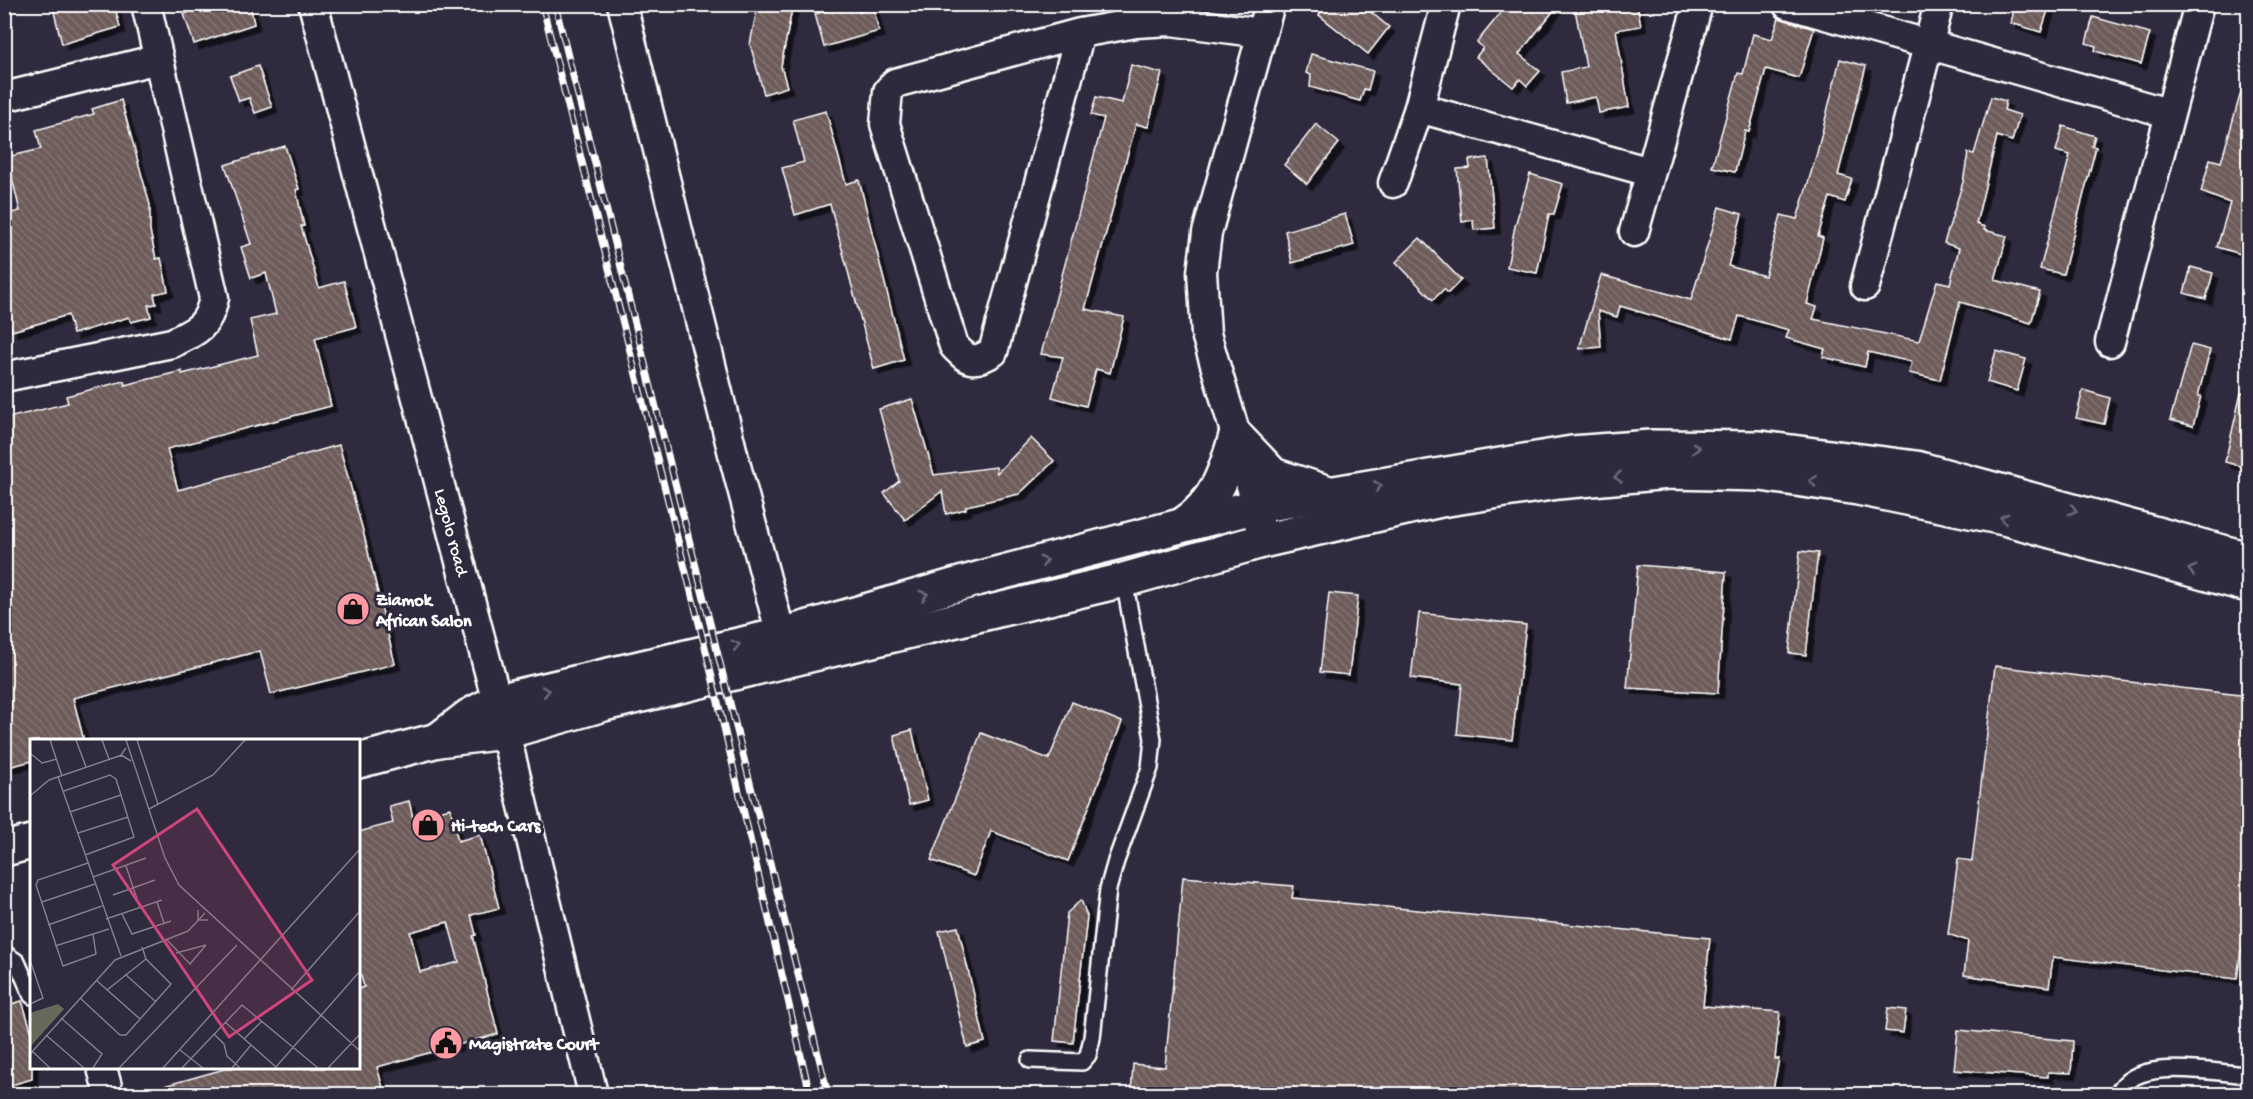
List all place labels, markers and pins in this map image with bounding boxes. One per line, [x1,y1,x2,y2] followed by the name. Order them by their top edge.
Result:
[335,591,371,627] shop icon: Ziamok African Salon
[375,591,472,633] place label: Ziamok African Salon
[410,807,446,843] shop icon: Hi-tech Cars
[451,817,542,838] place label: Hi-tech Cars
[428,1025,464,1061] public building icon: Magistrate Court
[469,1035,600,1056] place label: Magistrate Court

